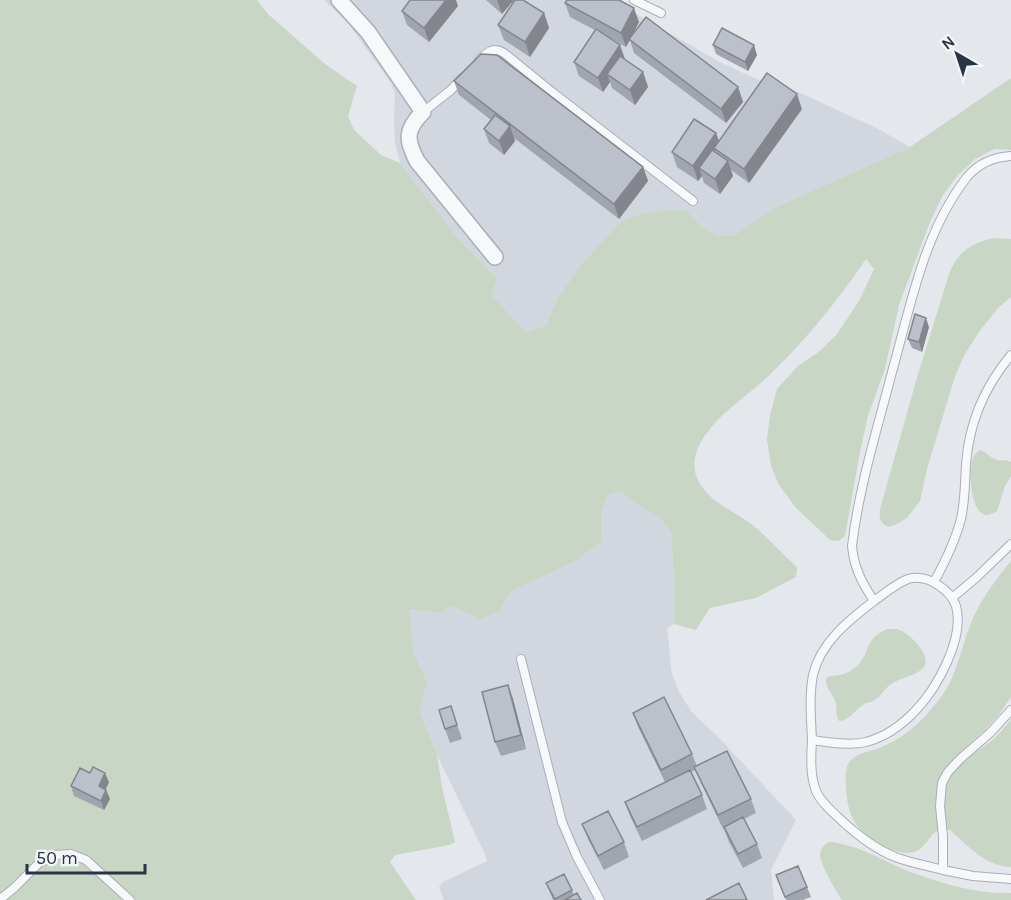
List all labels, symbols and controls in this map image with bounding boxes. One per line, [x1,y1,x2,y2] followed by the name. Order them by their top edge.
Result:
[927,24,987,84] north arrow
[937,32,958,54] text: N
[27,837,146,875] scale bar
[36,847,78,869] text: 50 m

